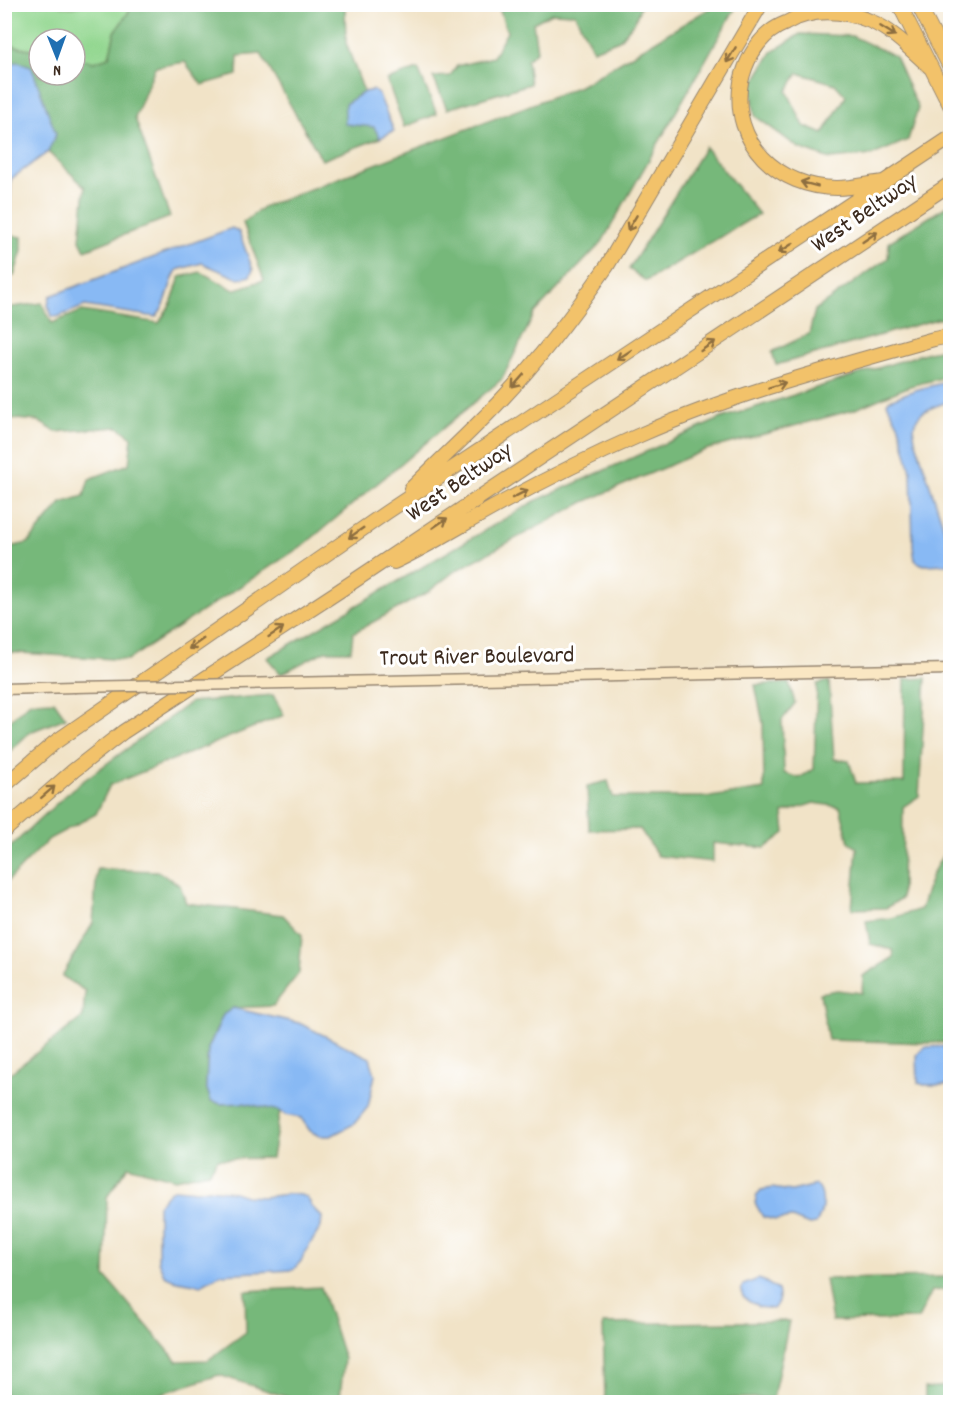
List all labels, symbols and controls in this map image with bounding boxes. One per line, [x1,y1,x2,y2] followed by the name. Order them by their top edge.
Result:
[879,25,896,38] one-way arrow
[27,27,87,87] north arrow
[725,46,737,63] one-way arrow
[53,58,61,81] text: N
[805,165,926,262] street label: West Beltway
[800,177,819,189] one-way arrow
[626,214,638,231] one-way arrow
[861,231,878,243] one-way arrow
[779,242,795,254] one-way arrow
[699,339,716,352] one-way arrow
[615,349,632,362] one-way arrow
[511,373,525,388] one-way arrow
[767,378,786,389] one-way arrow
[400,434,521,531] street label: West Beltway
[511,487,529,499] one-way arrow
[432,517,448,529] one-way arrow
[349,527,365,539] one-way arrow
[267,626,284,638] one-way arrow
[189,638,205,650] one-way arrow
[379,639,575,677] street label: Trout River Boulevard
[40,785,55,799] one-way arrow

